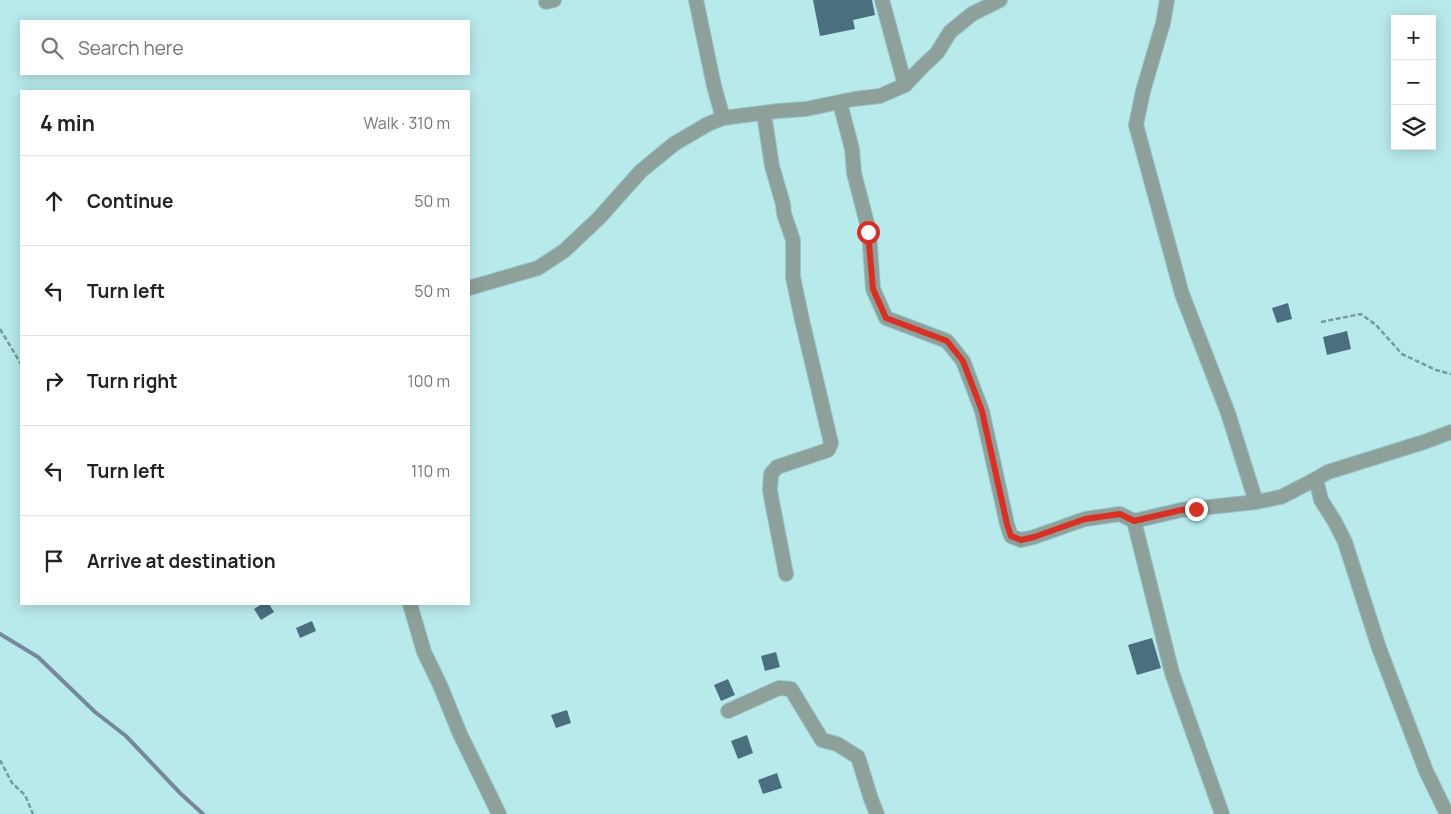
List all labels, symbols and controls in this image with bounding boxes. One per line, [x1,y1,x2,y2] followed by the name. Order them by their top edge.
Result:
[1391,15,1436,150] map controls
[1391,15,1436,60] button: +
[20,20,470,75] search box
[38,34,66,62] icon: search
[78,35,184,61] text: Search here
[1391,60,1436,105] button: −
[1391,105,1436,150] button: layers
[40,109,95,137] text: 4 min
[364,112,450,134] text: Walk · 310 m
[40,187,68,215] icon: ahead
[87,188,173,214] text: Continue
[414,190,450,212] text: 50 m
[857,221,880,244] route start
[40,277,68,305] icon: left
[87,278,165,304] text: Turn left
[414,280,450,302] text: 50 m
[40,367,68,395] icon: right
[87,368,177,394] text: Turn right
[407,370,450,392] text: 100 m
[40,457,68,485] icon: left
[87,458,165,484] text: Turn left
[411,460,450,482] text: 110 m
[1185,498,1208,521] route end
[40,547,68,575] icon: arrive
[87,548,276,574] text: Arrive at destination

